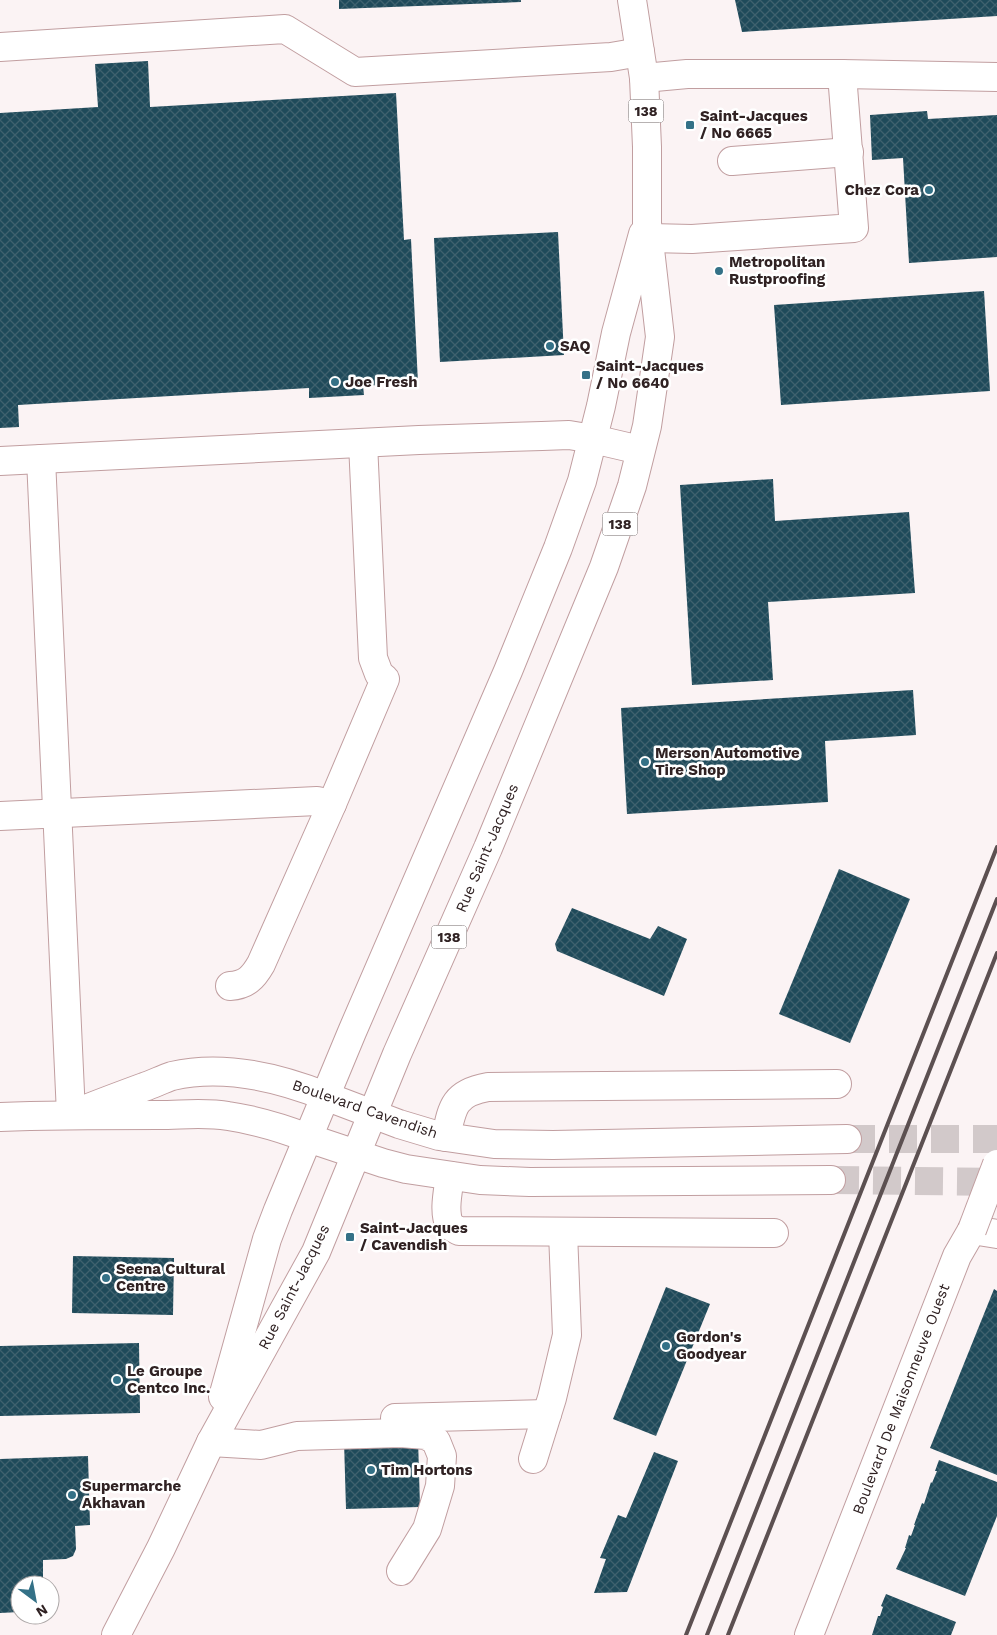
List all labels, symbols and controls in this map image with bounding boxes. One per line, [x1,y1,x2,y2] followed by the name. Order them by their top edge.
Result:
[628,100,664,122] road number: 138
[700,107,808,142] place label: Saint-Jacques / No 6665
[684,119,696,131] marker: Saint-Jacques / No 6665
[845,181,919,199] place label: Chez Cora
[923,184,935,196] marker: Chez Cora
[729,253,826,288] place label: Metropolitan Rustproofing
[713,265,725,277] marker: Metropolitan Rustproofing
[560,337,590,355] place label: SAQ
[544,340,556,352] marker: SAQ
[596,357,704,392] place label: Saint-Jacques / No 6640
[580,369,592,381] marker: Saint-Jacques / No 6640
[345,373,417,391] place label: Joe Fresh
[329,376,341,388] marker: Joe Fresh
[602,512,638,536] road number: 138
[655,744,800,779] place label: Merson Automotive Tire Shop
[639,756,651,768] marker: Merson Automotive Tire Shop
[452,781,522,915] street label: Rue Saint-Jacques
[432,926,466,949] road number: 138
[290,1076,440,1142] street label: Boulevard Cavendish
[360,1219,468,1254] place label: Saint-Jacques / Cavendish
[255,1221,333,1353] street label: Rue Saint-Jacques
[344,1231,356,1243] marker: Saint-Jacques / Cavendish
[116,1260,225,1295] place label: Seena Cultural Centre
[100,1272,112,1284] marker: Seena Cultural Centre
[849,1280,954,1517] street label: Boulevard De Maisonneuve Ouest
[676,1328,747,1363] place label: Gordon's Goodyear
[660,1340,672,1352] marker: Gordon's Goodyear
[127,1362,210,1397] place label: Le Groupe Centco Inc.
[111,1374,123,1386] marker: Le Groupe Centco Inc.
[381,1461,473,1479] place label: Tim Hortons
[365,1464,377,1476] marker: Tim Hortons
[82,1477,181,1512] place label: Supermarche Akhavan
[66,1489,78,1501] marker: Supermarche Akhavan
[10,1575,60,1625] north arrow
[33,1601,51,1621] text: N

